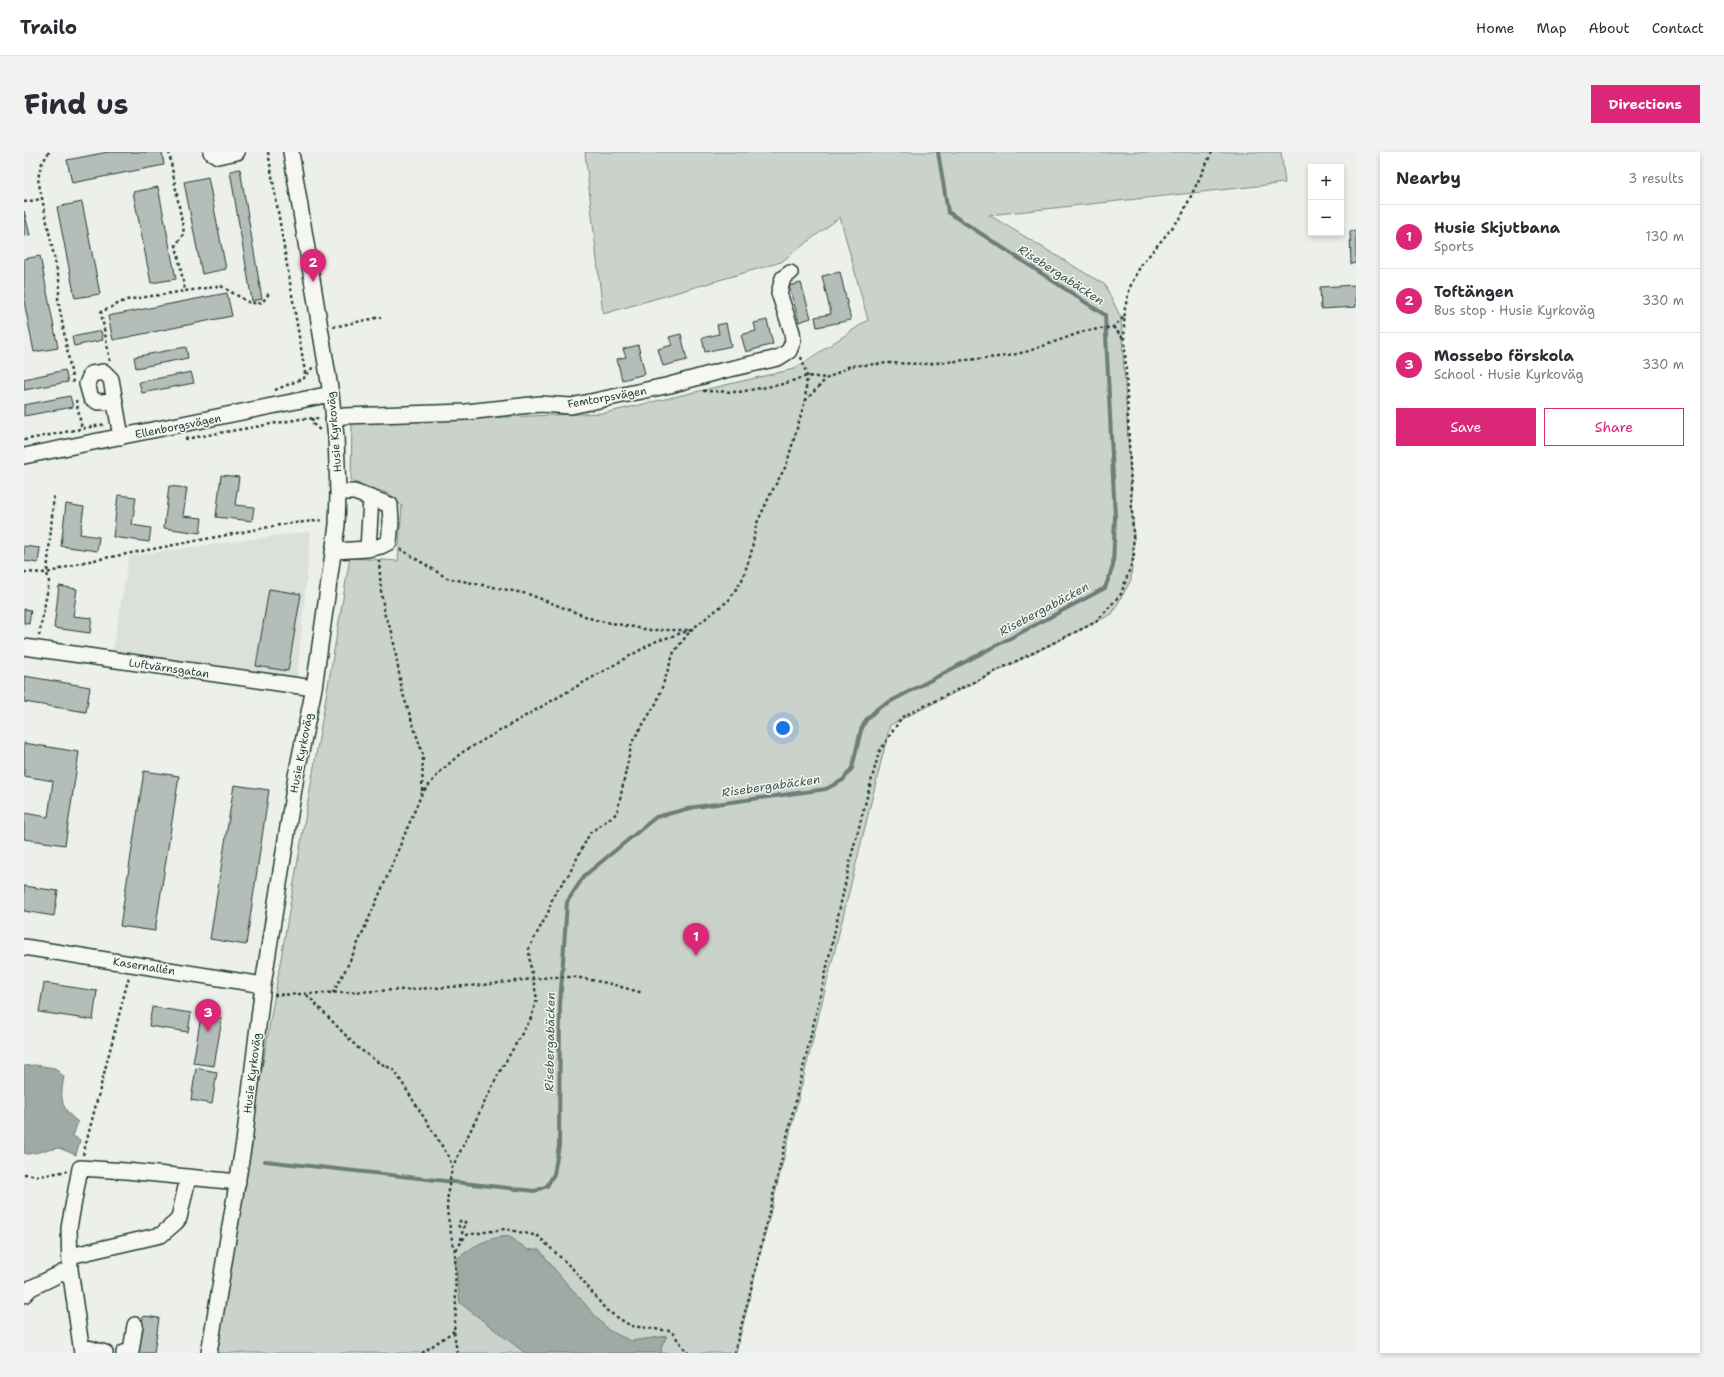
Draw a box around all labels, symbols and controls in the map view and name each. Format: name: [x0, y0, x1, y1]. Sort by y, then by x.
text: Trailo: [20, 15, 77, 40]
text: Home: [1476, 19, 1515, 37]
text: Map: [1537, 19, 1567, 37]
text: About: [1589, 19, 1630, 37]
text: Contact: [1652, 19, 1704, 37]
text: Find us: [24, 85, 129, 123]
button: Directions: [1591, 85, 1700, 123]
map controls: [1308, 164, 1344, 236]
button: +: [1308, 164, 1344, 200]
text: Nearby: [1396, 167, 1461, 189]
text: 3 results: [1628, 170, 1684, 187]
button: −: [1308, 200, 1344, 236]
text: Husie Skjutbana: [1434, 218, 1560, 238]
text: 1: [1406, 228, 1412, 245]
text: 130 m: [1646, 228, 1684, 245]
text: Sports: [1434, 238, 1474, 255]
water label: Risebergabäcken: [1015, 241, 1107, 309]
pin: 2: [300, 249, 326, 282]
text: Toftängen: [1434, 282, 1514, 302]
text: 2: [1404, 292, 1414, 309]
text: 330 m: [1642, 292, 1684, 309]
text: Bus stop · Husie Kyrkoväg: [1434, 302, 1595, 319]
text: Mossebo förskola: [1434, 346, 1574, 366]
text: 3: [1404, 356, 1414, 373]
text: 330 m: [1642, 356, 1684, 373]
text: School · Husie Kyrkoväg: [1434, 366, 1583, 383]
street label: Femtorpsvägen: [566, 383, 648, 412]
street label: Husie Kyrkoväg: [323, 391, 346, 473]
button: Save: [1396, 408, 1536, 446]
button: Share: [1544, 408, 1684, 446]
street label: Ellenborgsvägen: [134, 411, 223, 442]
water label: Risebergabäcken: [996, 579, 1092, 639]
street label: Luftvärnsgatan: [128, 655, 210, 682]
street label: Husie Kyrkoväg: [286, 712, 317, 794]
your location: [773, 718, 793, 738]
water label: Risebergabäcken: [721, 771, 821, 801]
pin: 1: [683, 923, 709, 956]
street label: Kasernallén: [112, 954, 176, 979]
water label: Risebergabäcken: [541, 992, 559, 1092]
pin: 3: [195, 999, 221, 1032]
street label: Husie Kyrkoväg: [240, 1032, 265, 1114]

